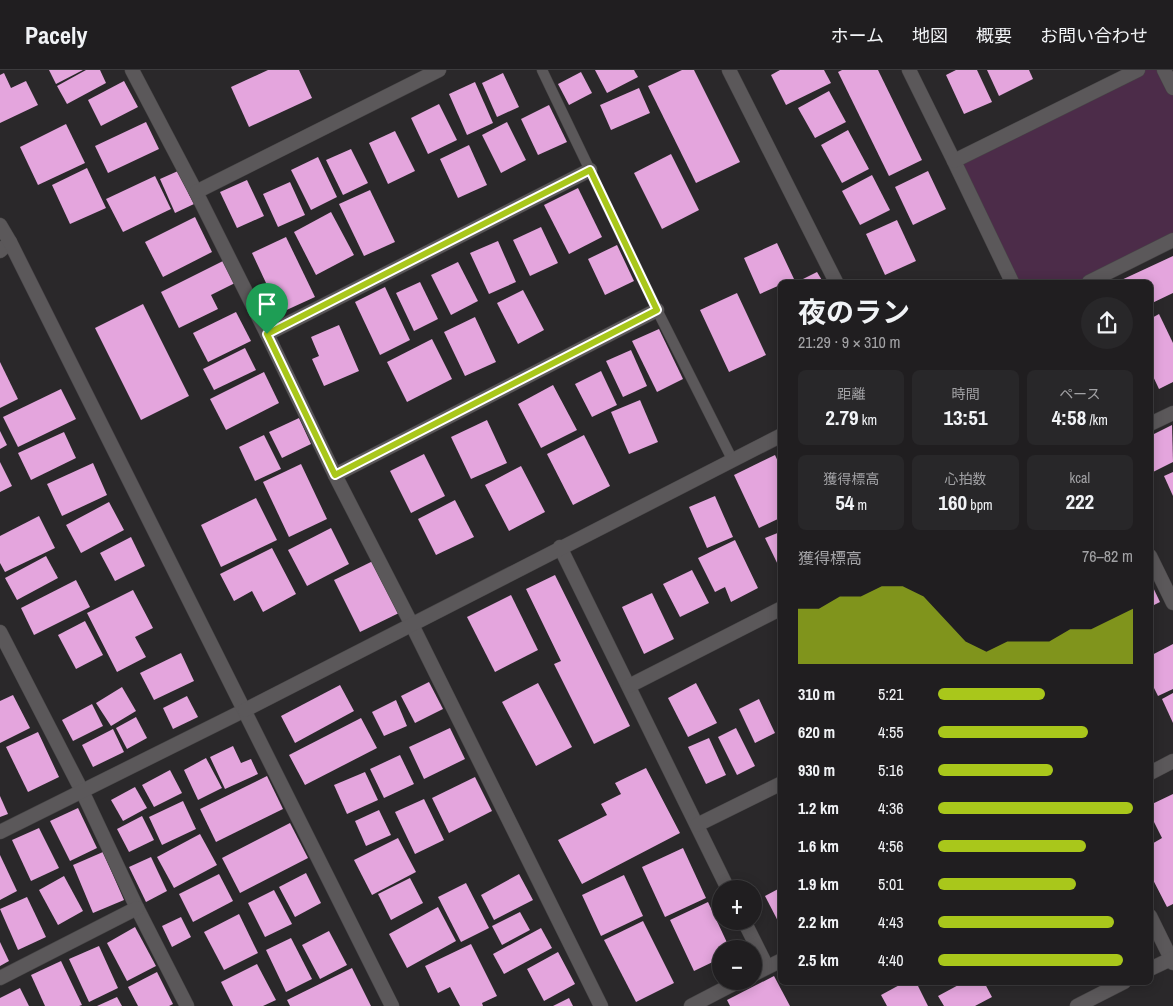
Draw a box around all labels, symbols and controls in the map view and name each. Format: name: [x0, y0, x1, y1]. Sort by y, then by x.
text: Pacely: [25, 19, 87, 51]
text: ホーム: [831, 23, 884, 48]
text: 地図: [912, 23, 948, 48]
text: 概要: [976, 23, 1012, 48]
text: お問い合わせ: [1040, 23, 1148, 48]
pin: [246, 283, 288, 334]
icon: arrive: [253, 290, 281, 318]
text: 夜のラン: [798, 293, 910, 331]
button: share: [1081, 297, 1133, 349]
text: 21:29 · 9 × 310 m: [798, 331, 901, 353]
text: 距離: [837, 385, 865, 403]
text: 時間: [951, 385, 979, 403]
text: ペース: [1059, 385, 1100, 403]
text: 2.79: [825, 403, 859, 432]
text: 13:51: [943, 403, 988, 432]
text: 4:58: [1052, 403, 1086, 432]
text: km: [859, 411, 877, 429]
text: /km: [1086, 411, 1108, 429]
text: kcal: [1070, 469, 1090, 487]
text: 獲得標高: [823, 470, 879, 488]
text: 心拍数: [944, 470, 986, 488]
text: 222: [1065, 487, 1094, 516]
text: 54: [835, 488, 854, 517]
text: 160: [938, 488, 967, 517]
text: m: [854, 496, 867, 514]
text: bpm: [967, 496, 993, 514]
text: 76–82 m: [1082, 545, 1133, 567]
text: 獲得標高: [798, 547, 862, 569]
text: 310 m: [798, 683, 835, 705]
text: 5:21: [878, 683, 904, 705]
text: 620 m: [798, 721, 835, 743]
text: 4:55: [878, 721, 904, 743]
text: 930 m: [798, 759, 835, 781]
text: 5:16: [878, 759, 904, 781]
text: 1.2 km: [798, 797, 839, 819]
text: 4:36: [878, 797, 904, 819]
text: 1.6 km: [798, 835, 839, 857]
text: 4:56: [878, 835, 904, 857]
text: 1.9 km: [798, 873, 839, 895]
text: 5:01: [878, 873, 904, 895]
map controls: [712, 880, 762, 990]
button: +: [712, 880, 762, 930]
text: 2.2 km: [798, 911, 839, 933]
text: 4:43: [878, 911, 904, 933]
button: −: [712, 940, 762, 990]
text: 2.5 km: [798, 949, 839, 971]
text: 4:40: [878, 949, 904, 971]

